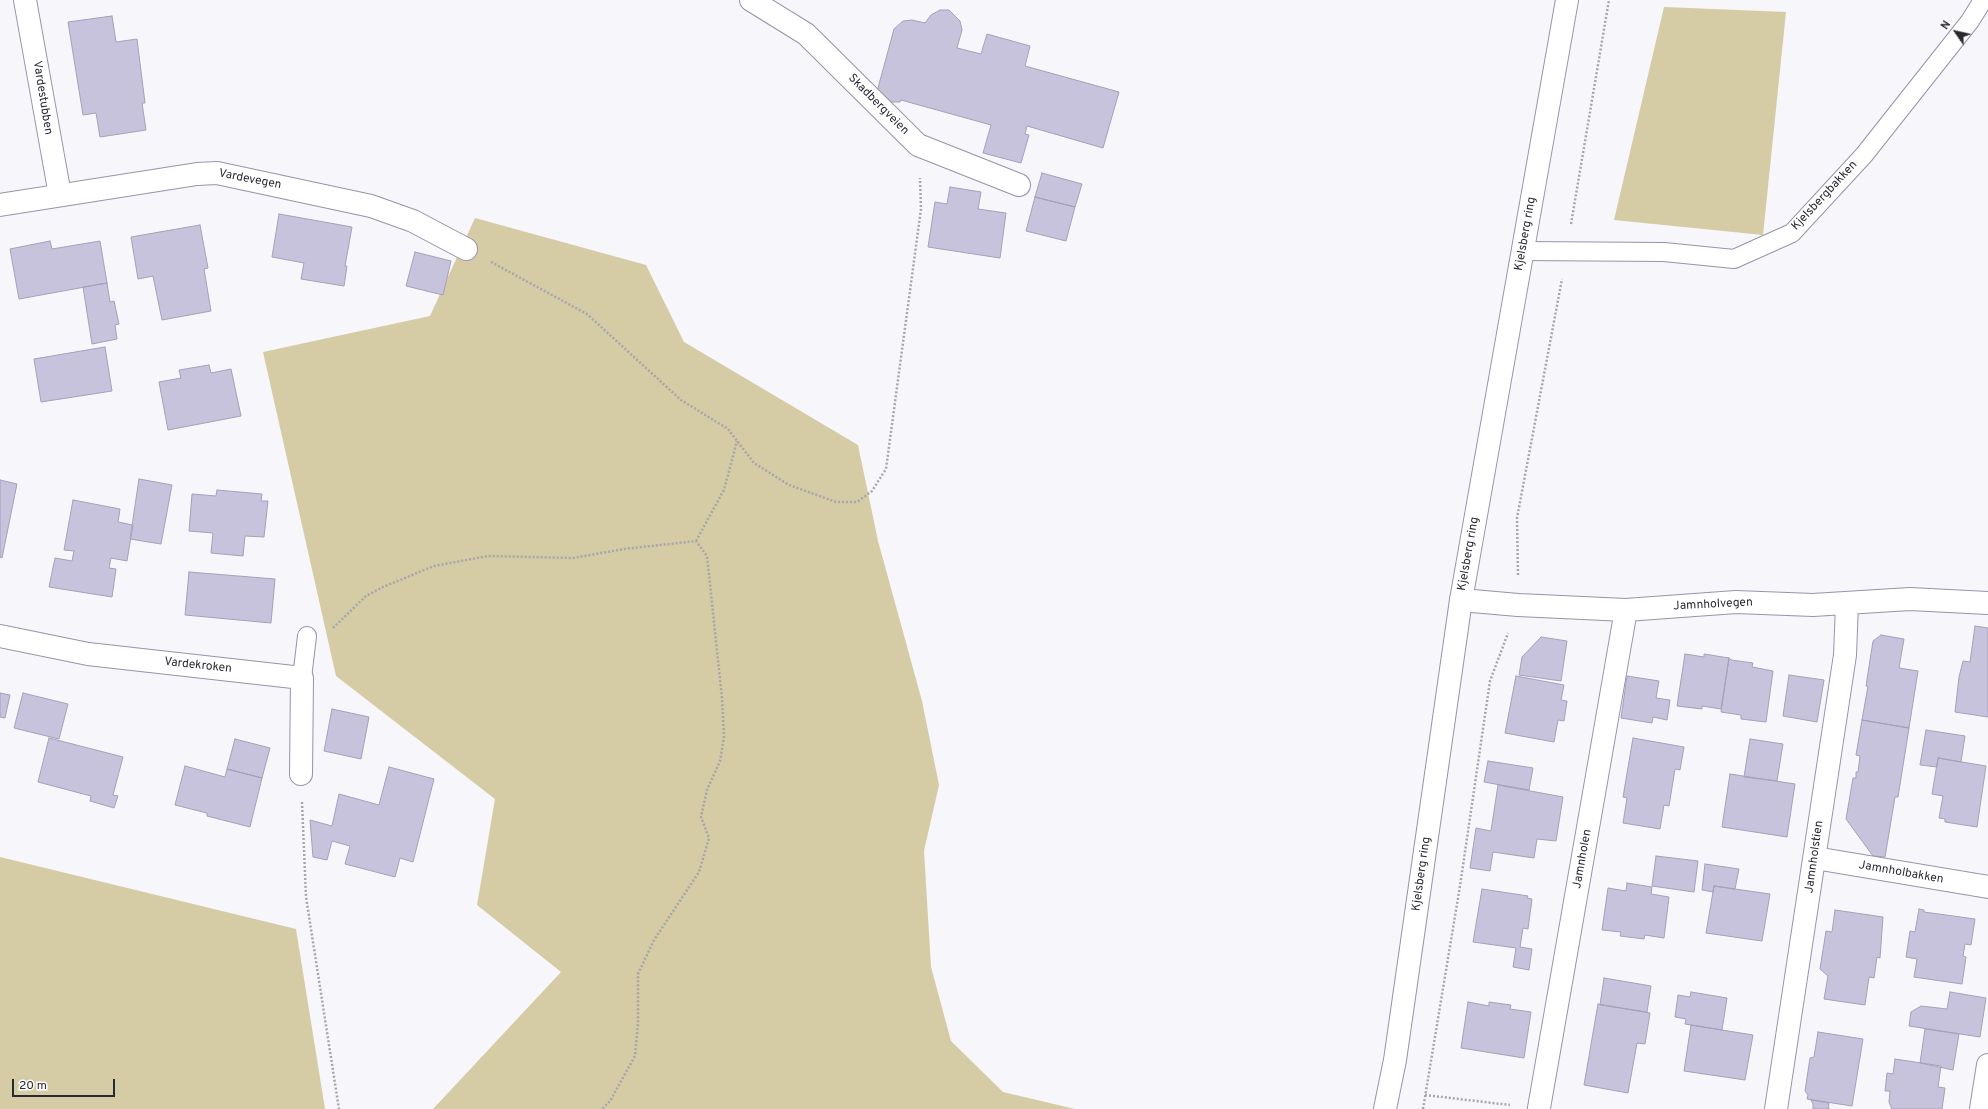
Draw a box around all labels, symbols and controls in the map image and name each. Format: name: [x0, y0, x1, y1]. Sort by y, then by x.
north arrow: [1936, 12, 1976, 52]
text: N: [1938, 18, 1954, 32]
street label: Vardestubben: [29, 60, 55, 136]
street label: Skadbergveien: [845, 72, 911, 138]
street label: Kjelsbergbakken: [1789, 158, 1861, 234]
street label: Vardevegen: [217, 167, 283, 193]
street label: Kjelsberg ring: [1512, 196, 1540, 272]
street label: Kjelsberg ring: [1455, 516, 1483, 592]
street label: Jamnholvegen: [1673, 596, 1753, 614]
street label: Vardekroken: [163, 655, 233, 677]
street label: Jamnholstien: [1803, 820, 1827, 894]
street label: Jamnholen: [1571, 828, 1595, 890]
street label: Kjelsberg ring: [1410, 836, 1434, 912]
street label: Jamnholbakken: [1857, 858, 1945, 888]
scale bar: [14, 1071, 117, 1097]
text: 20 m: [19, 1078, 47, 1094]

